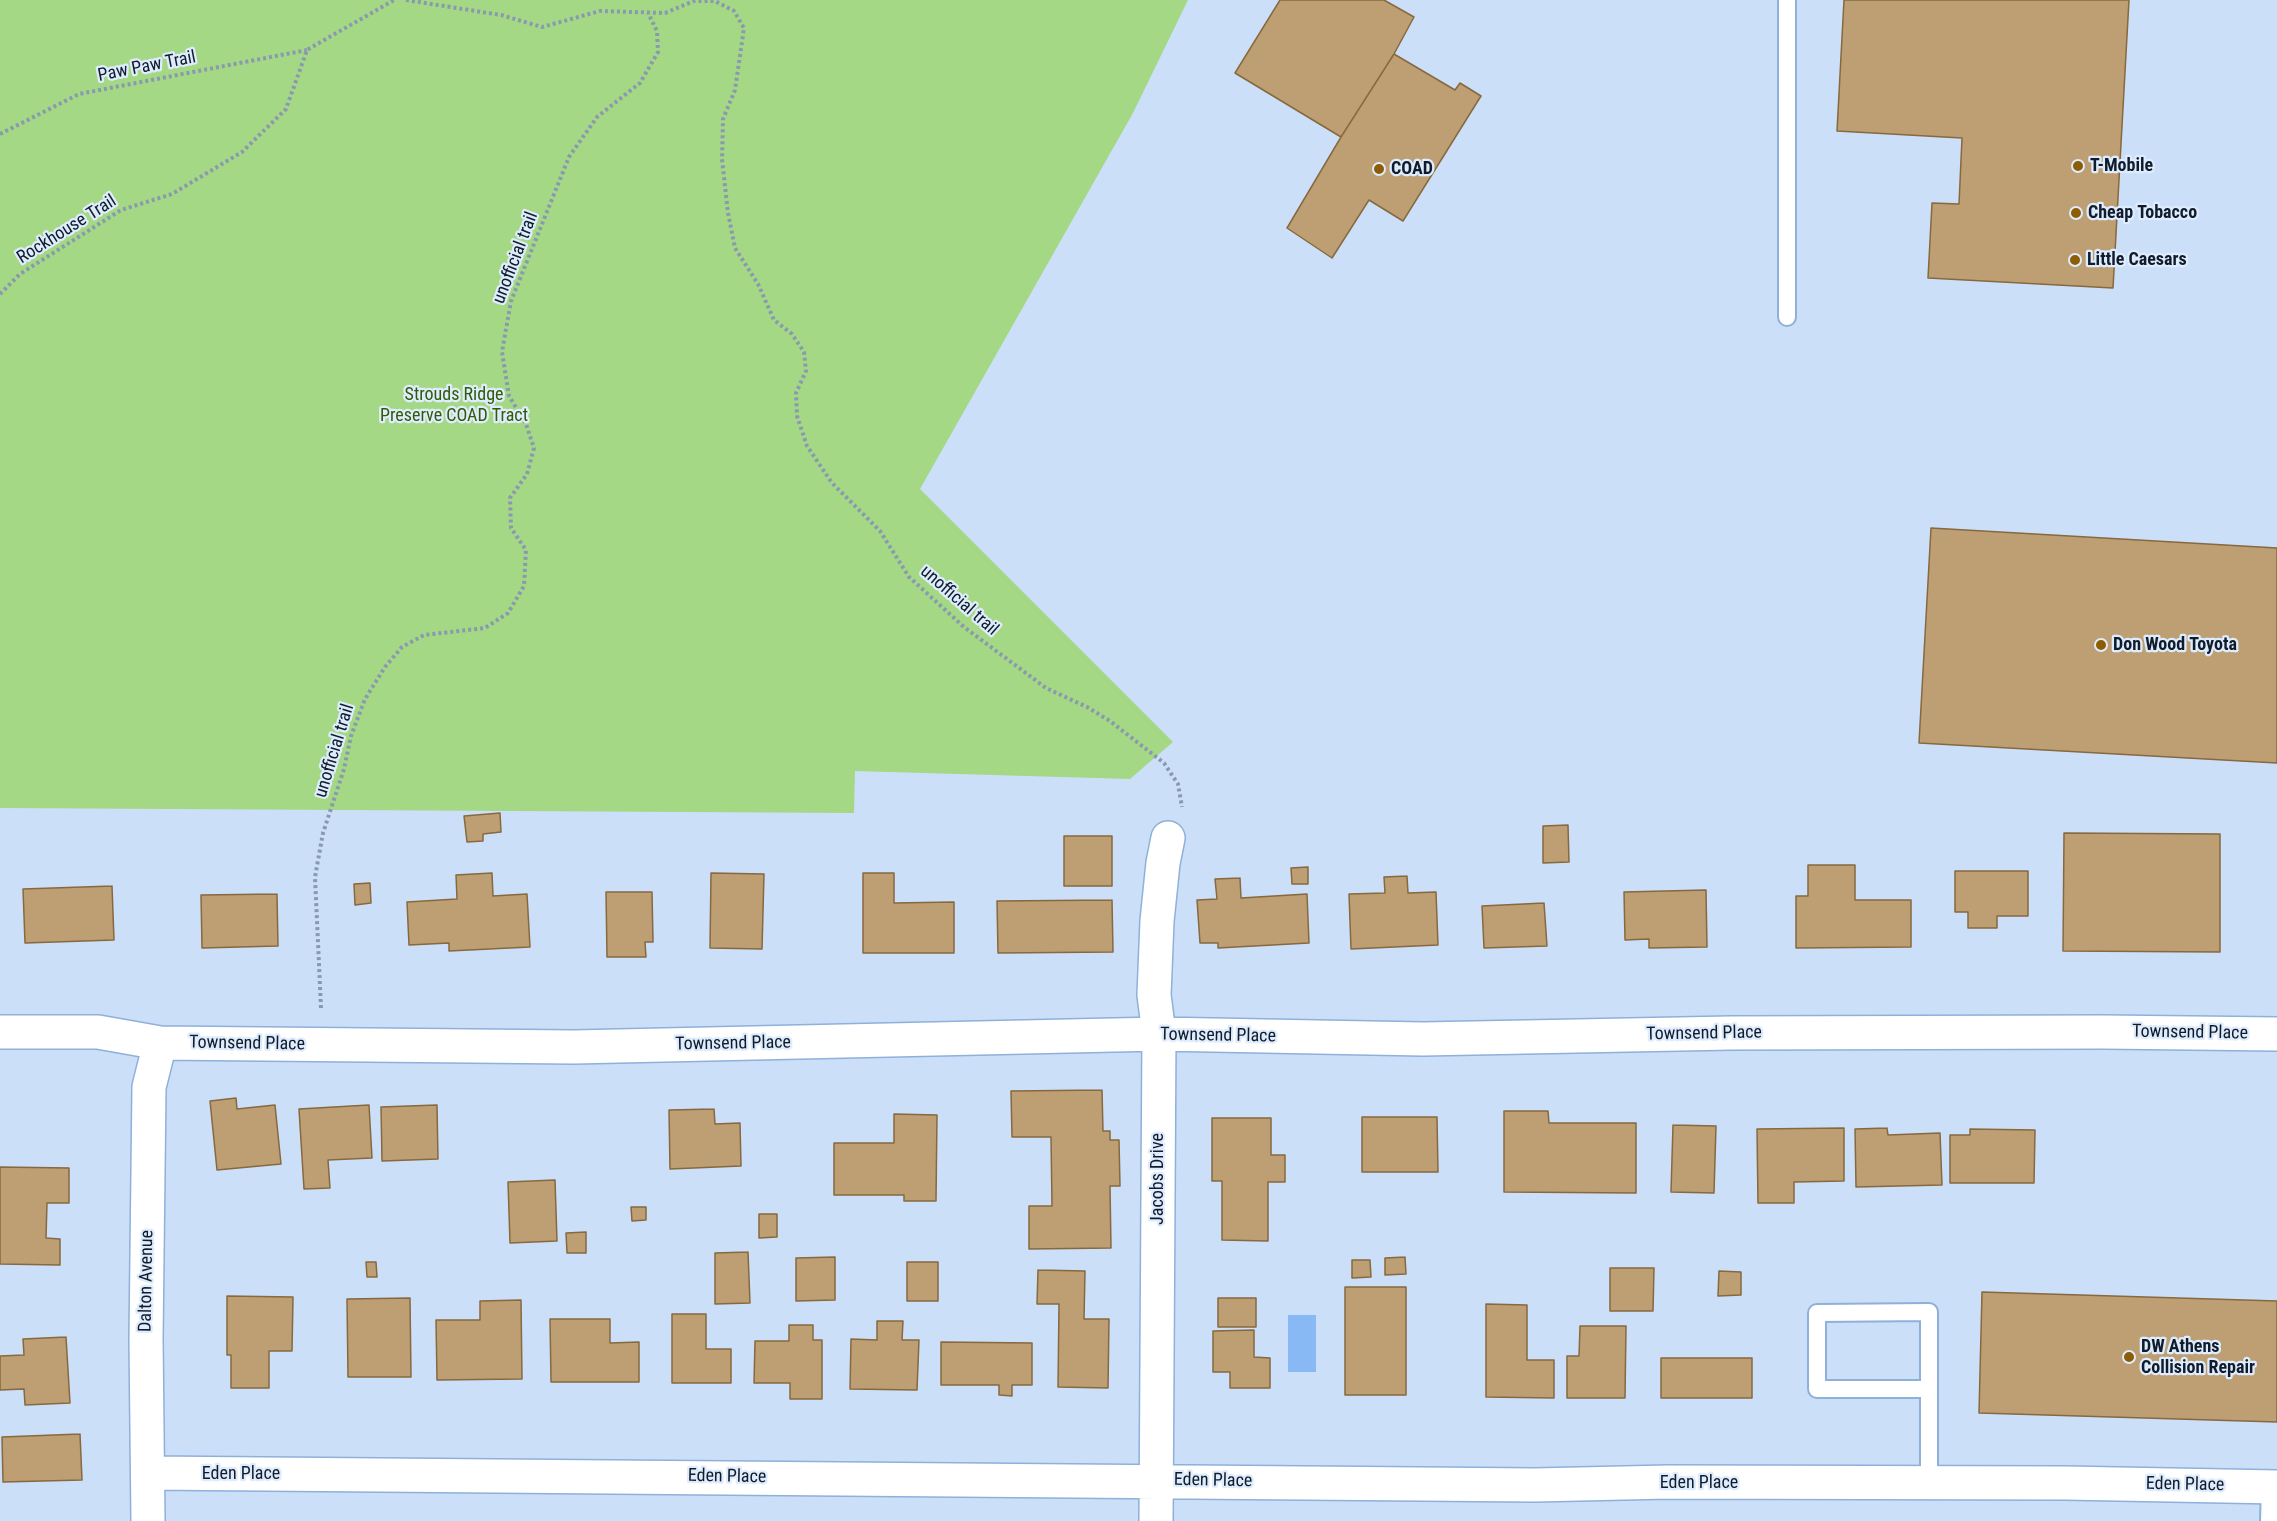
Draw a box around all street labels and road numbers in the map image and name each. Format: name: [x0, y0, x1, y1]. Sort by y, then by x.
street label: Paw Paw Trail: [96, 47, 198, 87]
street label: Rockhouse Trail: [13, 191, 121, 269]
street label: unofficial trail: [489, 209, 543, 307]
street label: unofficial trail: [915, 561, 1003, 641]
street label: unofficial trail: [311, 702, 359, 800]
street label: Townsend Place: [2132, 1021, 2248, 1045]
street label: Townsend Place: [1646, 1022, 1762, 1046]
street label: Townsend Place: [1160, 1024, 1276, 1048]
street label: Townsend Place: [189, 1032, 305, 1056]
street label: Townsend Place: [675, 1032, 791, 1056]
street label: Jacobs Drive: [1147, 1133, 1169, 1225]
street label: Dalton Avenue: [135, 1230, 159, 1332]
street label: Eden Place: [202, 1463, 280, 1485]
street label: Eden Place: [688, 1466, 766, 1488]
street label: Eden Place: [1174, 1470, 1252, 1492]
street label: Eden Place: [1660, 1472, 1738, 1494]
street label: Eden Place: [2146, 1474, 2224, 1496]

